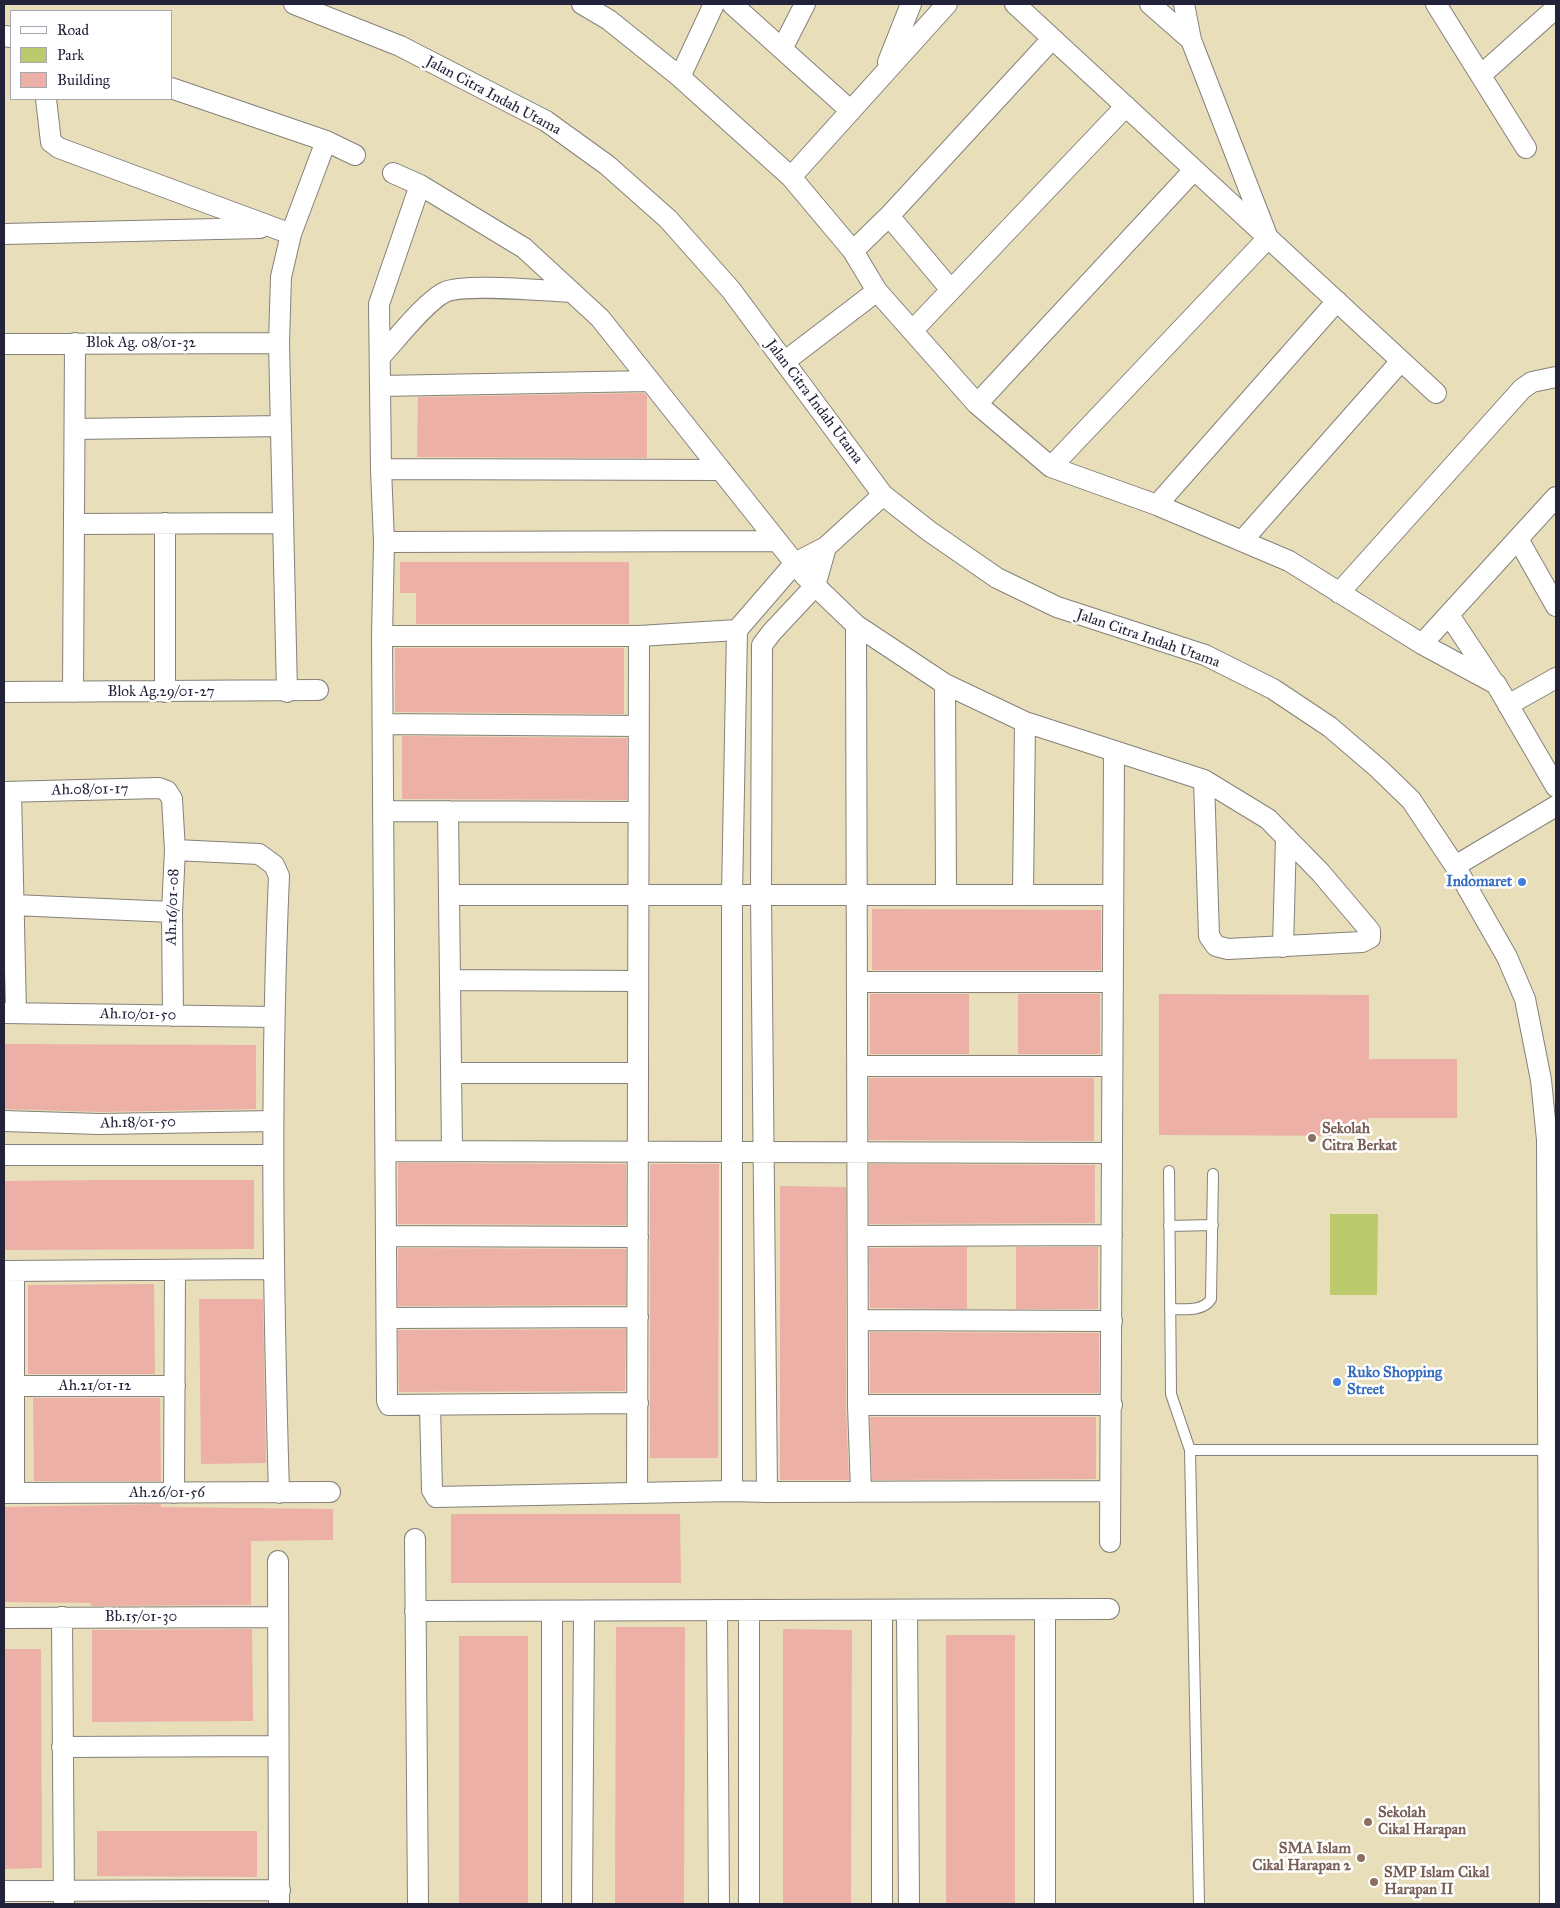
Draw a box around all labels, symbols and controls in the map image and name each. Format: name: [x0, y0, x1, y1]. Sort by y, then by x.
legend: [10, 10, 172, 100]
text: Road: [57, 21, 89, 39]
text: Park: [57, 46, 84, 64]
street label: Jalan Citra Indah Utama: [422, 53, 564, 139]
text: Building: [57, 71, 110, 89]
street label: Blok Ag. 08/01-32: [86, 334, 196, 352]
street label: Jalan Citra Indah Utama: [761, 336, 867, 468]
street label: Jalan Citra Indah Utama: [1074, 606, 1222, 672]
street label: Blok Ag.29/01-27: [107, 683, 215, 701]
street label: Ah.08/01-17: [51, 780, 129, 800]
street label: Ah.16/01-08: [163, 868, 183, 946]
place label: Indomaret: [1446, 873, 1512, 891]
marker: Indomaret: [1516, 876, 1528, 888]
street label: Ah.10/01-50: [100, 1005, 176, 1025]
street label: Ah.18/01-50: [100, 1113, 176, 1133]
place label: Sekolah Citra Berkat: [1322, 1120, 1397, 1155]
marker: Sekolah Citra Berkat: [1306, 1132, 1318, 1144]
place label: Ruko Shopping Street: [1347, 1364, 1442, 1399]
marker: Ruko Shopping Street: [1331, 1376, 1343, 1388]
street label: Ah.21/01-12: [59, 1377, 131, 1395]
street label: Ah.26/01-56: [129, 1484, 205, 1502]
street label: Bb.15/01-30: [105, 1608, 177, 1626]
place label: Sekolah Cikal Harapan: [1378, 1804, 1466, 1839]
marker: Sekolah Cikal Harapan: [1362, 1816, 1374, 1828]
place label: SMA Islam Cikal Harapan 2: [1252, 1840, 1351, 1875]
marker: SMA Islam Cikal Harapan 2: [1355, 1852, 1367, 1864]
place label: SMP Islam Cikal Harapan II: [1384, 1864, 1490, 1899]
marker: SMP Islam Cikal Harapan II: [1368, 1876, 1380, 1888]

